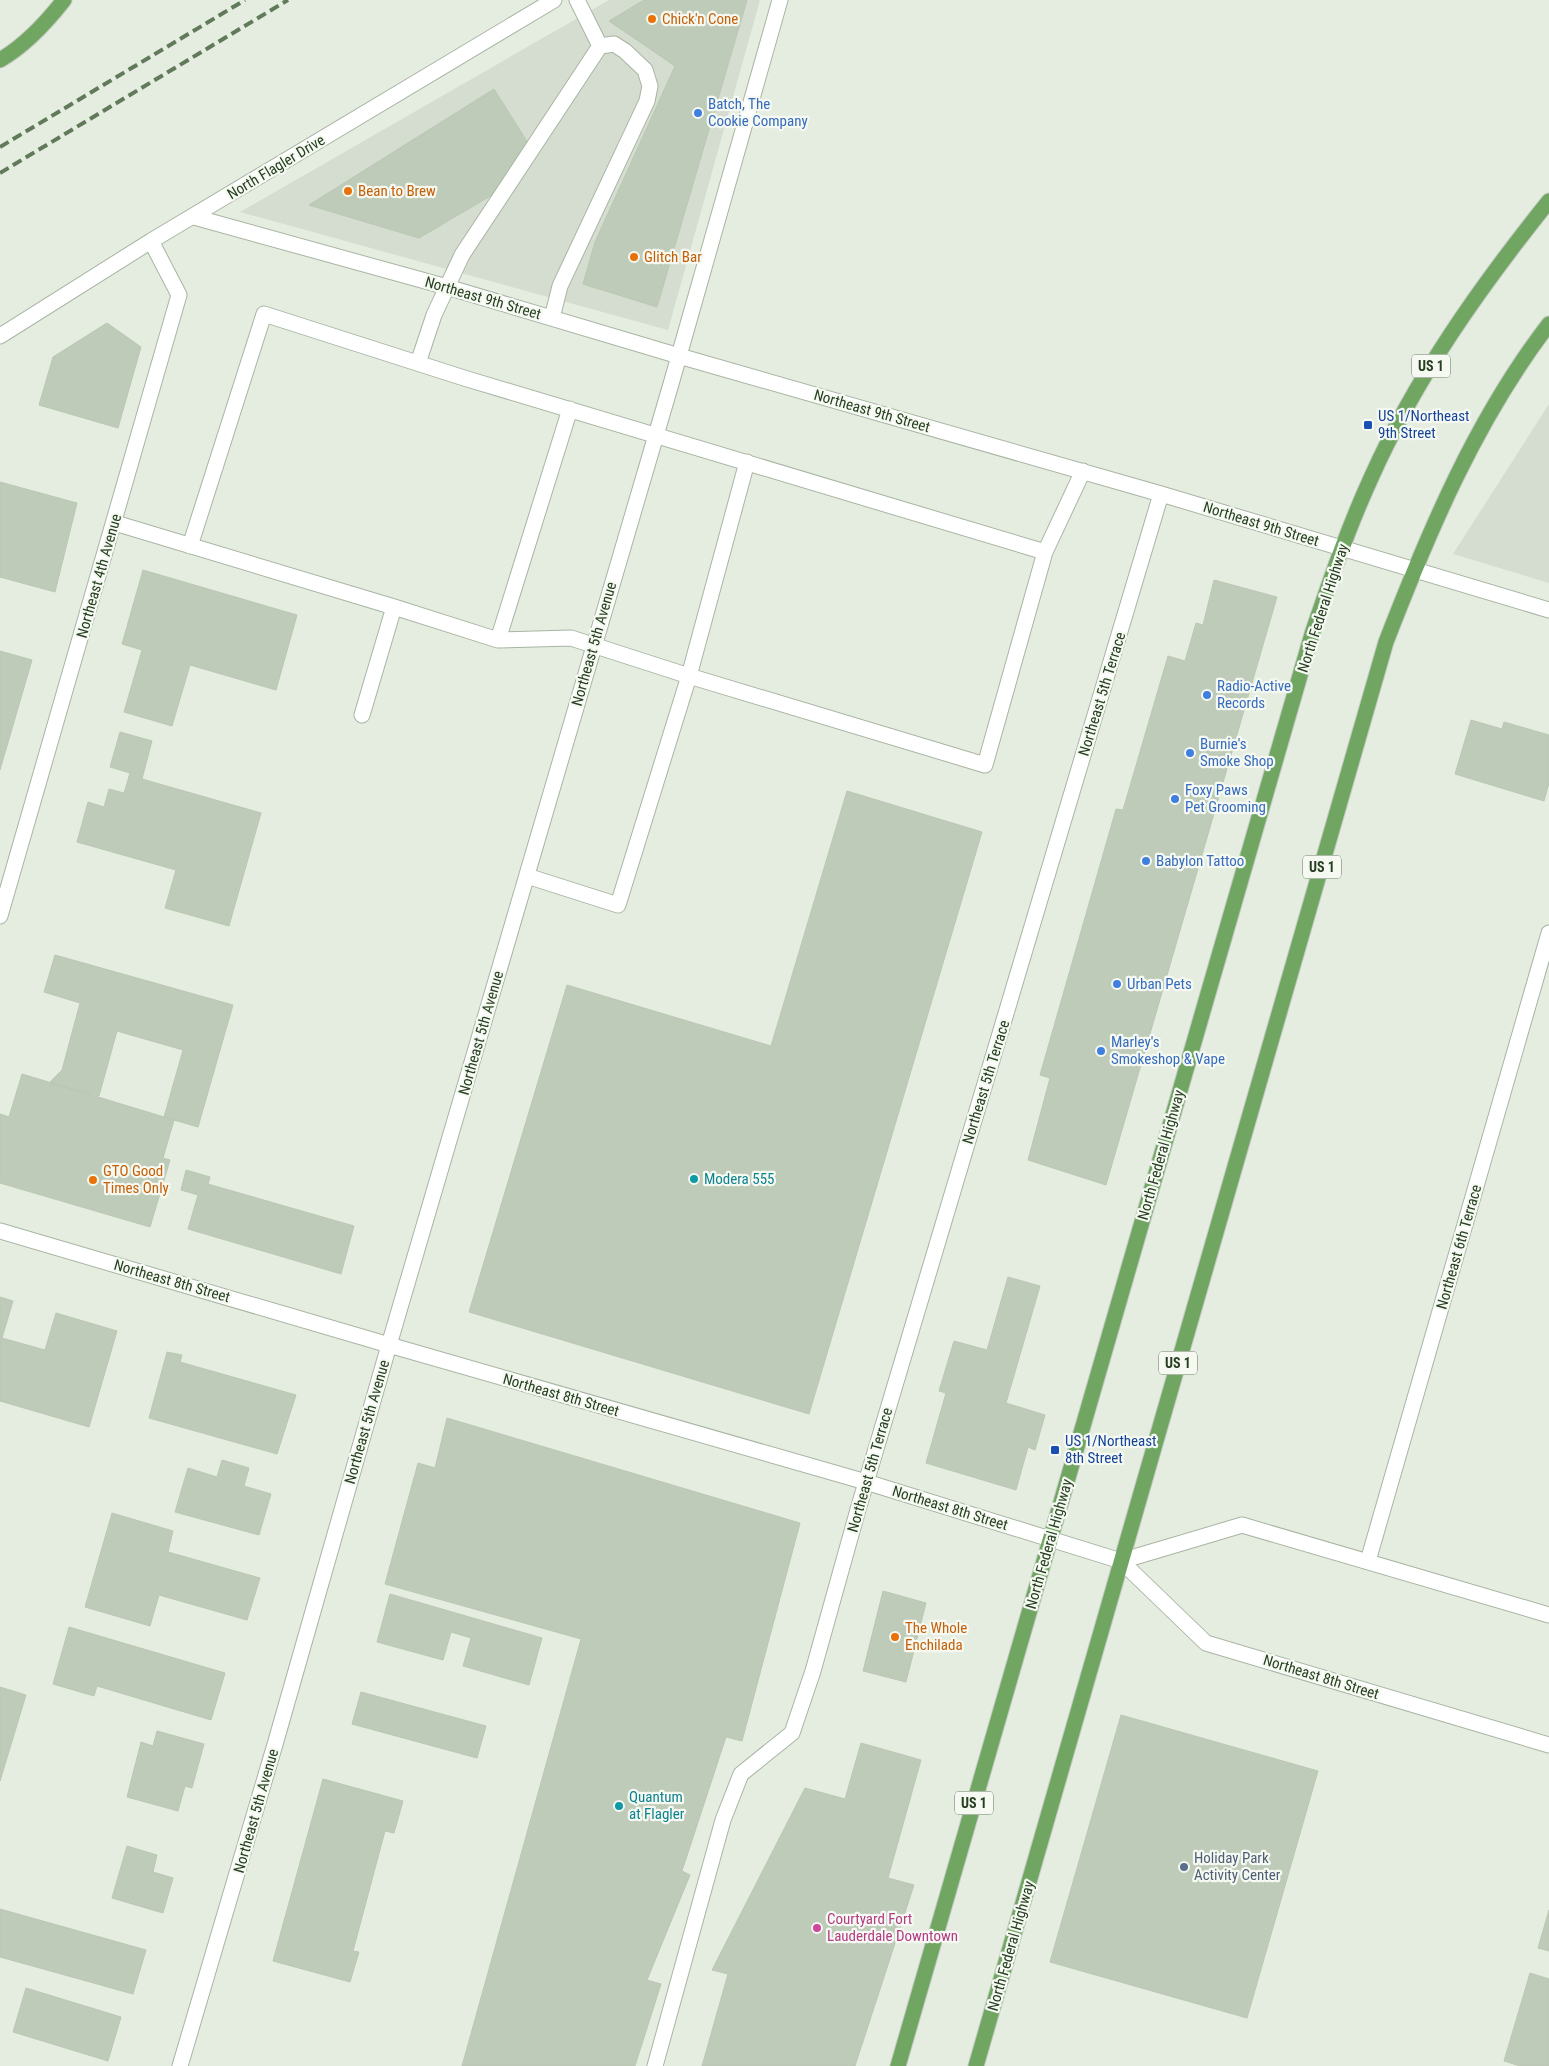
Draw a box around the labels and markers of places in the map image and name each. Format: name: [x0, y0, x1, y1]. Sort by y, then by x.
place label: Chick'n Cone: [662, 10, 738, 28]
marker: Chick'n Cone: [646, 13, 658, 25]
place label: Batch, The Cookie Company: [708, 95, 808, 130]
marker: Batch, The Cookie Company: [692, 107, 704, 119]
place label: Bean to Brew: [358, 182, 436, 200]
marker: Bean to Brew: [342, 185, 354, 197]
place label: Glitch Bar: [644, 248, 702, 266]
marker: Glitch Bar: [628, 251, 640, 263]
place label: US 1/Northeast 9th Street: [1378, 407, 1470, 442]
marker: US 1/Northeast 9th Street: [1362, 419, 1374, 431]
place label: Radio-Active Records: [1217, 677, 1291, 712]
marker: Radio-Active Records: [1201, 689, 1213, 701]
place label: Burnie's Smoke Shop: [1200, 735, 1274, 770]
marker: Burnie's Smoke Shop: [1184, 747, 1196, 759]
place label: Foxy Paws Pet Grooming: [1185, 781, 1266, 816]
marker: Foxy Paws Pet Grooming: [1169, 793, 1181, 805]
place label: Babylon Tattoo: [1156, 852, 1244, 870]
marker: Babylon Tattoo: [1140, 855, 1152, 867]
place label: Urban Pets: [1127, 975, 1192, 993]
marker: Urban Pets: [1111, 978, 1123, 990]
place label: Marley's Smokeshop & Vape: [1111, 1033, 1225, 1068]
marker: Marley's Smokeshop & Vape: [1095, 1045, 1107, 1057]
place label: GTO Good Times Only: [103, 1162, 169, 1197]
place label: Modera 555: [704, 1170, 774, 1188]
marker: Modera 555: [688, 1173, 700, 1185]
marker: GTO Good Times Only: [87, 1174, 99, 1186]
place label: US 1/Northeast 8th Street: [1065, 1432, 1157, 1467]
marker: US 1/Northeast 8th Street: [1049, 1444, 1061, 1456]
place label: The Whole Enchilada: [905, 1619, 967, 1654]
marker: The Whole Enchilada: [889, 1631, 901, 1643]
place label: Quantum at Flagler: [629, 1788, 685, 1823]
marker: Quantum at Flagler: [613, 1800, 625, 1812]
place label: Holiday Park Activity Center: [1194, 1849, 1281, 1884]
marker: Holiday Park Activity Center: [1178, 1861, 1190, 1873]
place label: Courtyard Fort Lauderdale Downtown: [827, 1910, 958, 1945]
marker: Courtyard Fort Lauderdale Downtown: [811, 1922, 823, 1934]

